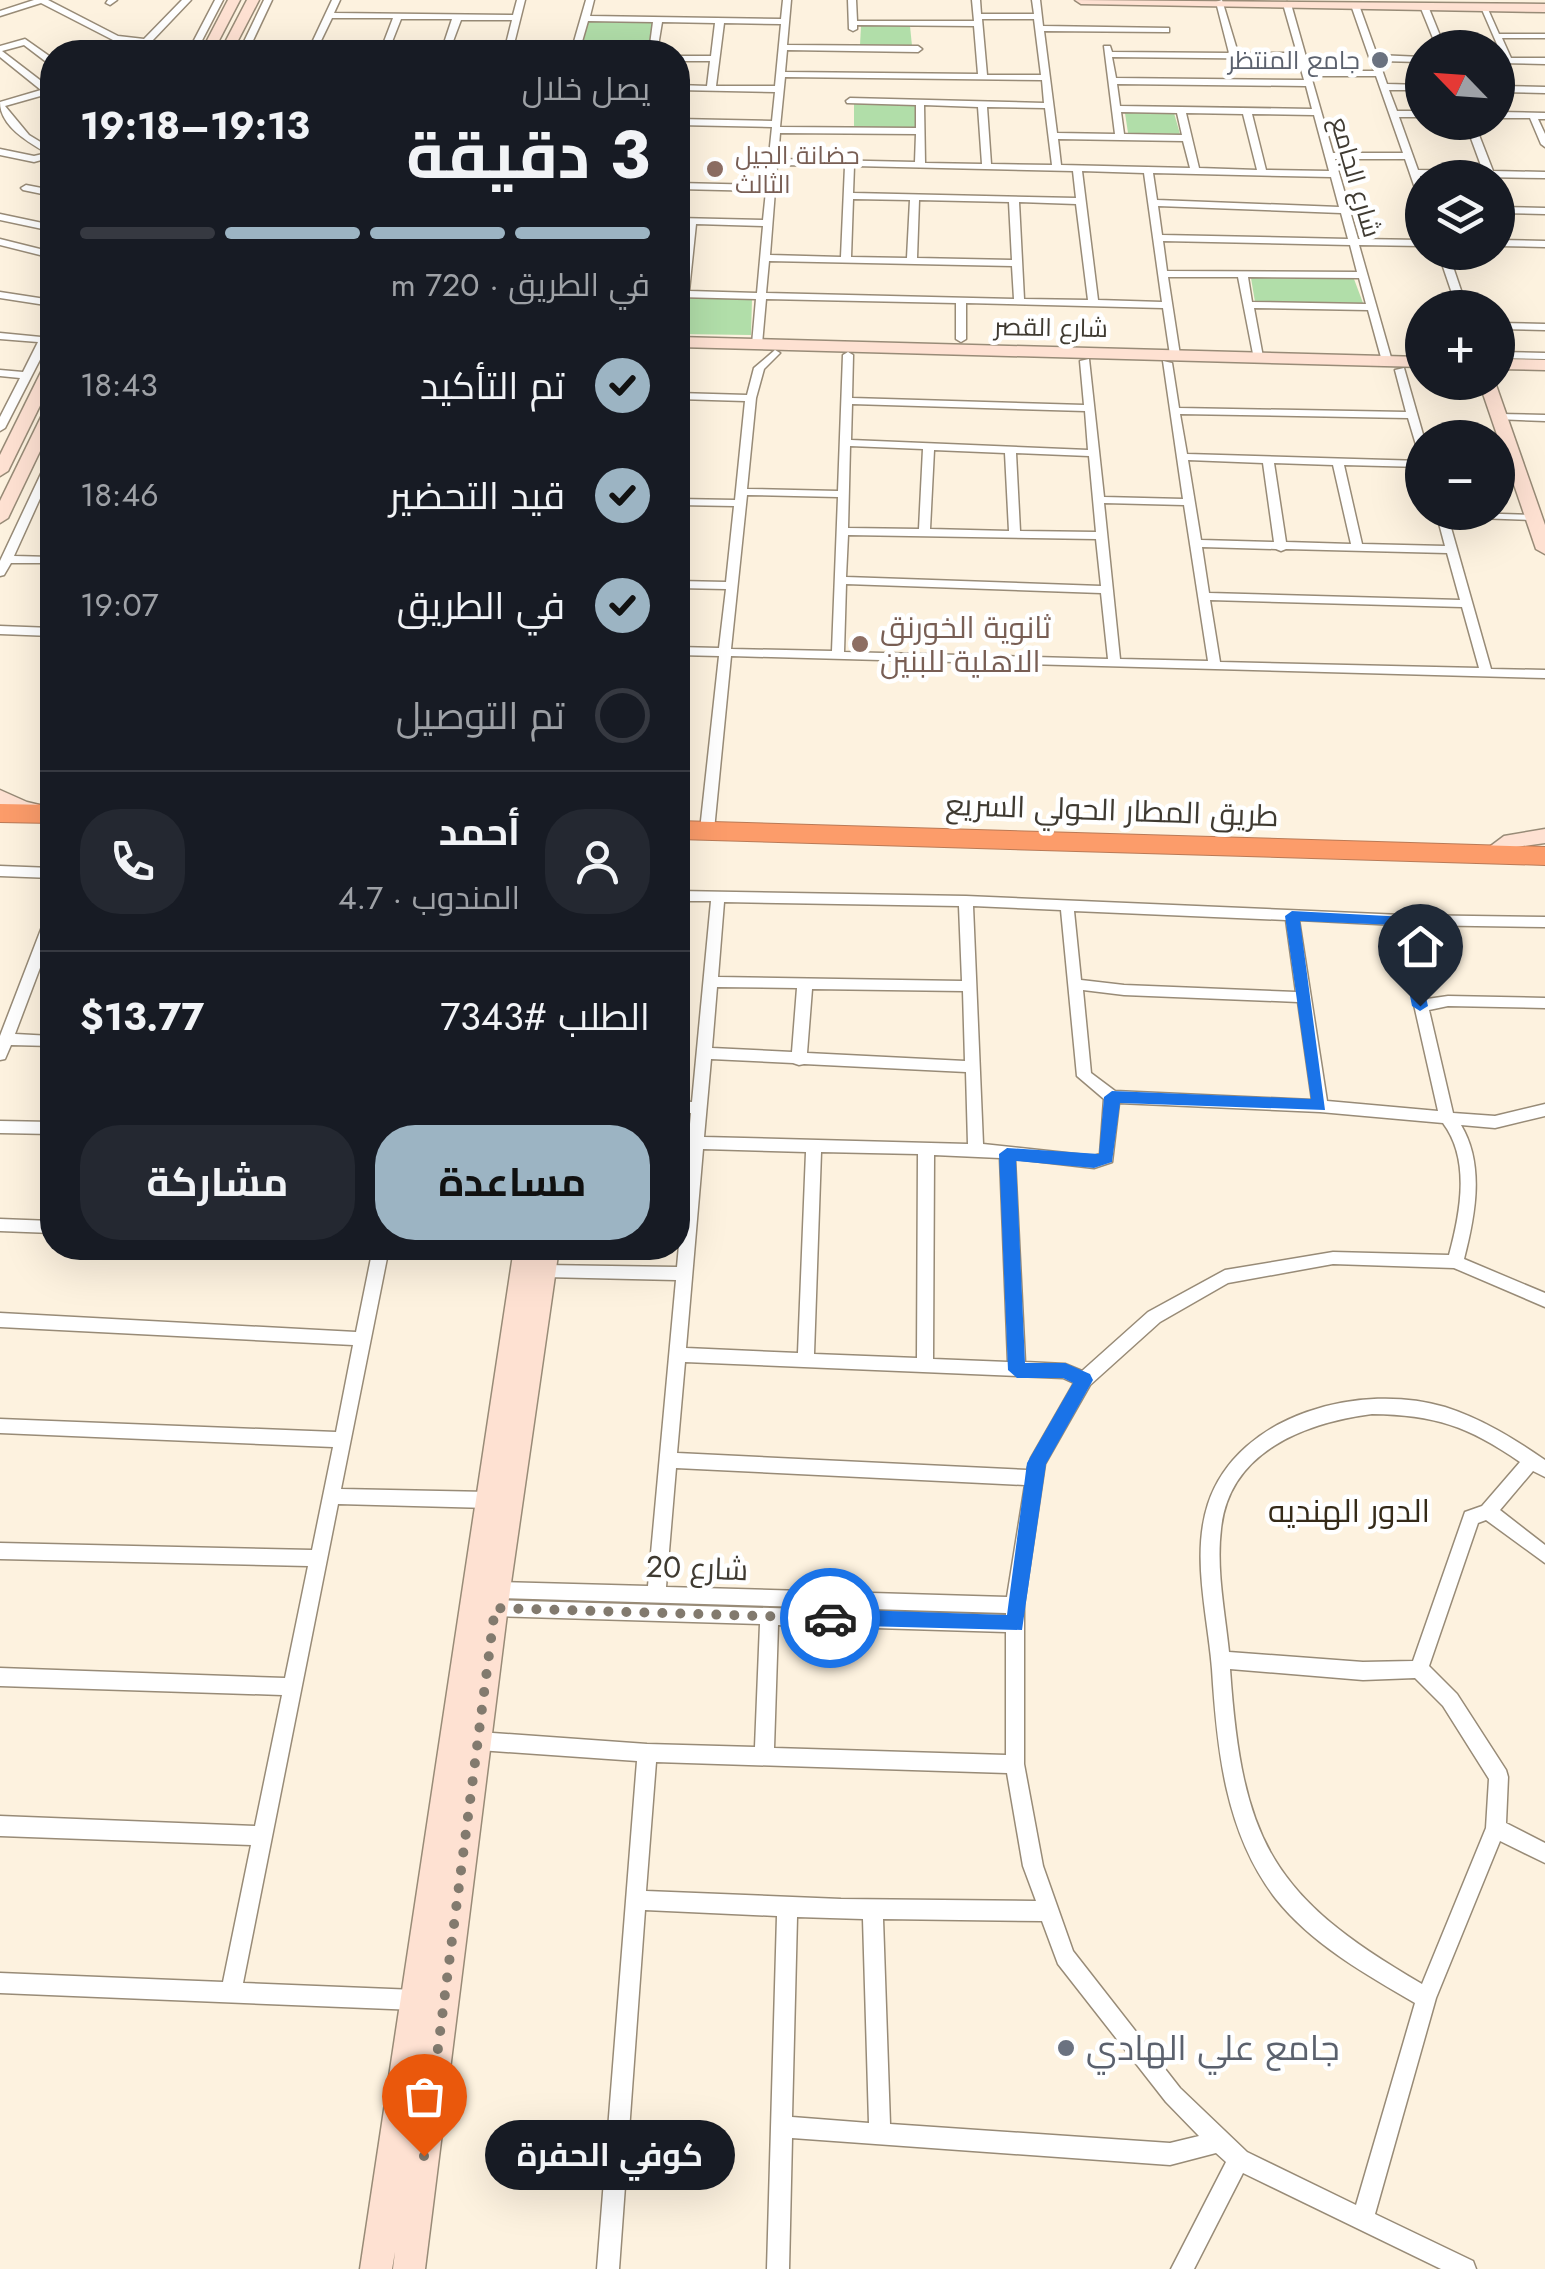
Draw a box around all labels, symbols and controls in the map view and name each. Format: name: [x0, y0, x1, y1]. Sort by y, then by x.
north arrow: [1405, 30, 1515, 140]
map controls: [1405, 30, 1515, 530]
place label: جامع المنتظر: [1226, 42, 1360, 78]
marker: جامع المنتظر: [1369, 49, 1391, 71]
text: يصل خلال: [522, 66, 650, 112]
text: 19:13–19:18: [80, 98, 310, 153]
text: 3 دقيقة: [406, 108, 650, 202]
street label: شارع الجامع: [1322, 113, 1390, 241]
place label: حضانة الجيل الثالث: [735, 137, 860, 202]
marker: حضانة الجيل الثالث: [704, 158, 726, 180]
button: layers: [1405, 160, 1515, 270]
text: في الطريق · 720 m: [391, 262, 650, 308]
button: +: [1405, 290, 1515, 400]
street label: شارع القصر: [992, 308, 1108, 346]
text: تم التأكيد: [420, 358, 565, 413]
icon: check: [595, 358, 650, 413]
text: 18:43: [80, 362, 158, 408]
button: −: [1405, 420, 1515, 530]
text: قيد التحضير: [389, 468, 565, 523]
icon: check: [595, 468, 650, 523]
text: 18:46: [80, 472, 159, 518]
text: في الطريق: [397, 578, 565, 633]
icon: check: [595, 578, 650, 633]
text: 19:07: [80, 582, 158, 628]
place label: ثانوية الخورنق الاهلية للبنين: [880, 606, 1051, 683]
marker: ثانوية الخورنق الاهلية للبنين: [849, 633, 871, 655]
text: تم التوصيل: [396, 688, 565, 743]
street label: طريق المطار الحولي السريع: [944, 783, 1279, 839]
text: أحمد: [439, 804, 520, 859]
button: phone: [80, 809, 185, 914]
button: person: [545, 809, 650, 914]
text: المندوب · 4.7: [338, 875, 520, 921]
pin: [1378, 904, 1463, 1007]
icon: home: [1393, 919, 1448, 974]
text: $13.77: [80, 989, 204, 1044]
text: الطلب #7343: [440, 989, 650, 1044]
button: مشاركة: [80, 1125, 355, 1240]
button: مساعدة: [375, 1125, 650, 1240]
district label: الدور الهنديه: [1268, 1488, 1430, 1534]
street label: شارع 20: [645, 1545, 749, 1591]
courier: [780, 1568, 880, 1668]
icon: car: [803, 1591, 858, 1646]
place label: جامع علي الهادي: [1086, 2023, 1340, 2075]
marker: جامع علي الهادي: [1055, 2037, 1077, 2059]
pin: [382, 2054, 467, 2157]
icon: bag: [397, 2069, 452, 2124]
callout: كوفي الحفرة: [484, 2121, 734, 2191]
text: كوفي الحفرة: [517, 2132, 703, 2178]

